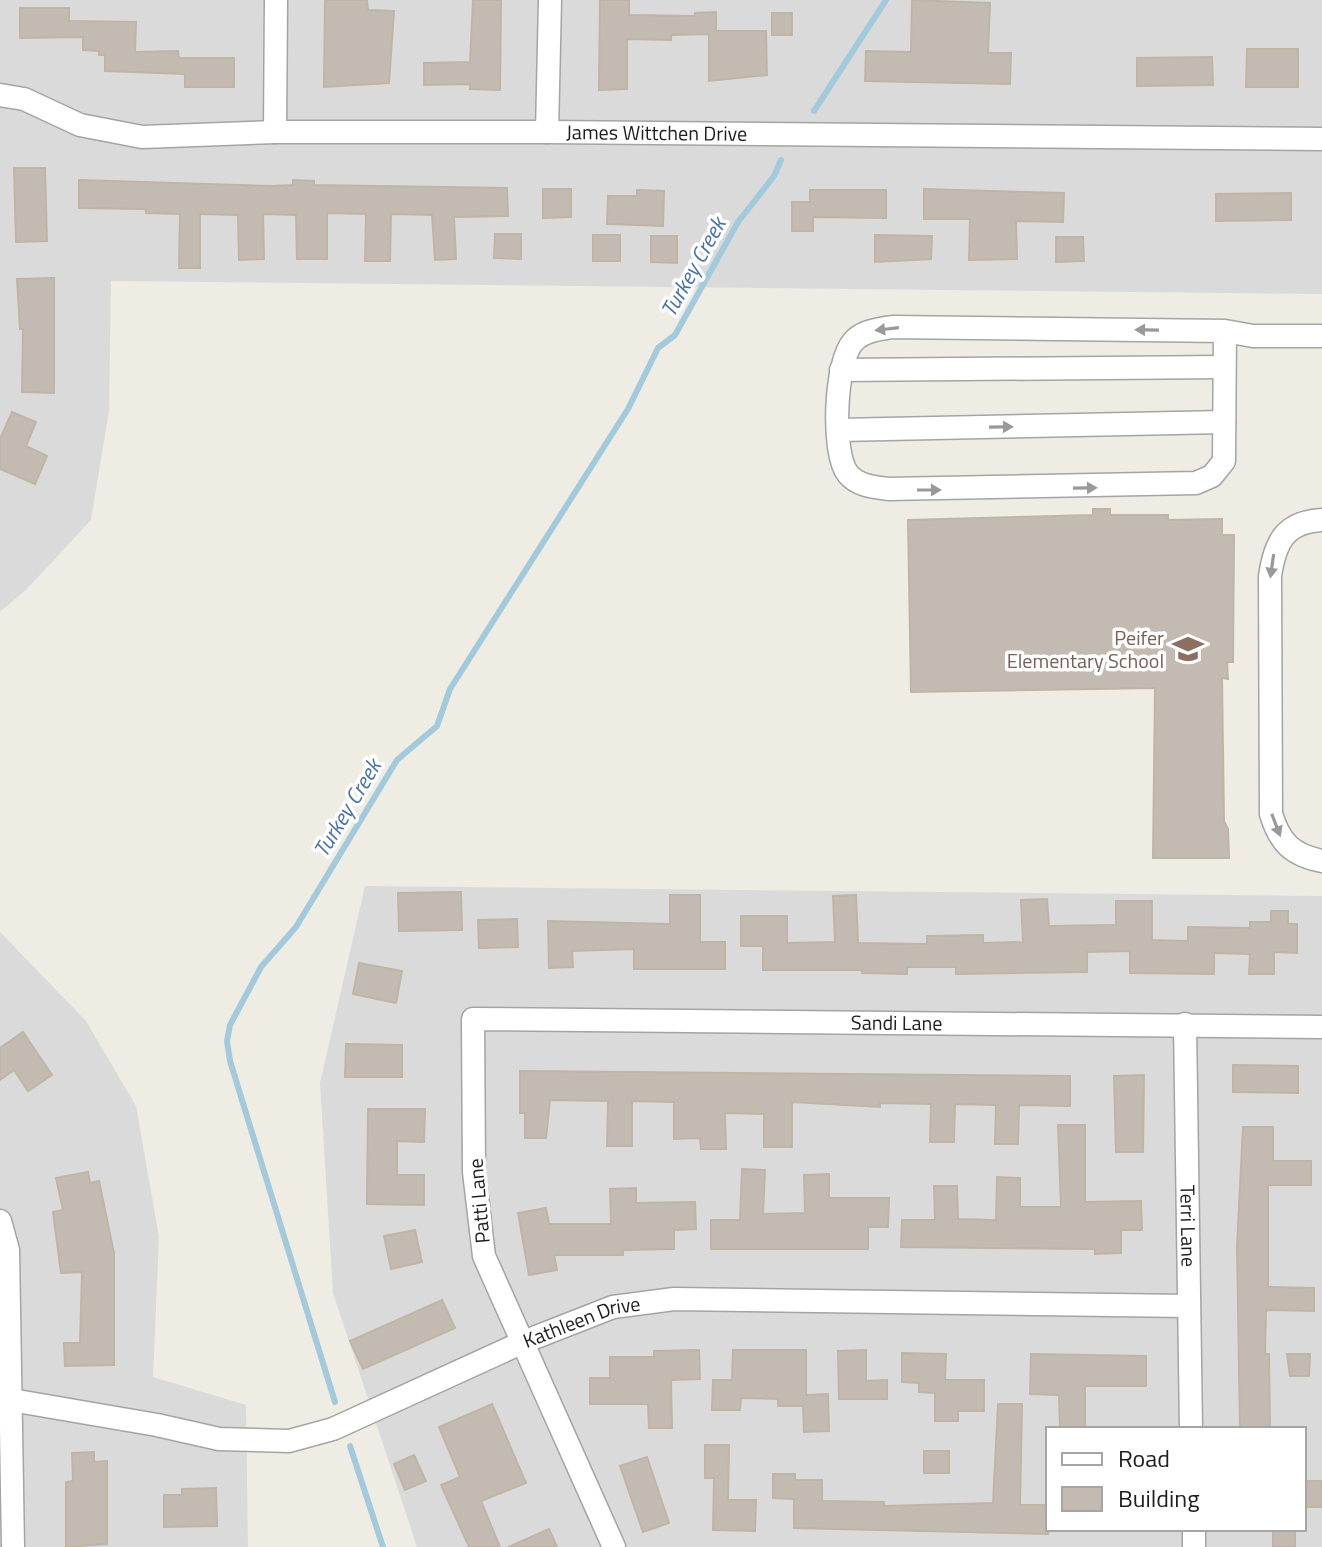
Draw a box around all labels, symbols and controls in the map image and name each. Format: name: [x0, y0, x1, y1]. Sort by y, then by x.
street label: James Wittchen Drive: [566, 116, 747, 149]
water label: Turkey Creek: [652, 209, 735, 323]
one-way arrow: [874, 322, 899, 335]
one-way arrow: [1134, 324, 1159, 336]
one-way arrow: [989, 421, 1014, 433]
one-way arrow: [1073, 481, 1098, 494]
one-way arrow: [917, 484, 942, 496]
one-way arrow: [1265, 554, 1278, 579]
place label: Peifer Elementary School: [1007, 622, 1164, 676]
school or university icon: Peifer Elementary School: [1171, 632, 1205, 666]
water label: Turkey Creek: [304, 751, 391, 863]
one-way arrow: [1270, 813, 1283, 837]
street label: Sandi Lane: [851, 1007, 943, 1038]
street label: Patti Lane: [459, 1157, 498, 1245]
street label: Terri Lane: [1172, 1185, 1205, 1267]
street label: Kathleen Drive: [518, 1288, 642, 1356]
legend: [1046, 1427, 1306, 1531]
text: Road: [1118, 1440, 1170, 1476]
text: Building: [1118, 1480, 1200, 1516]

